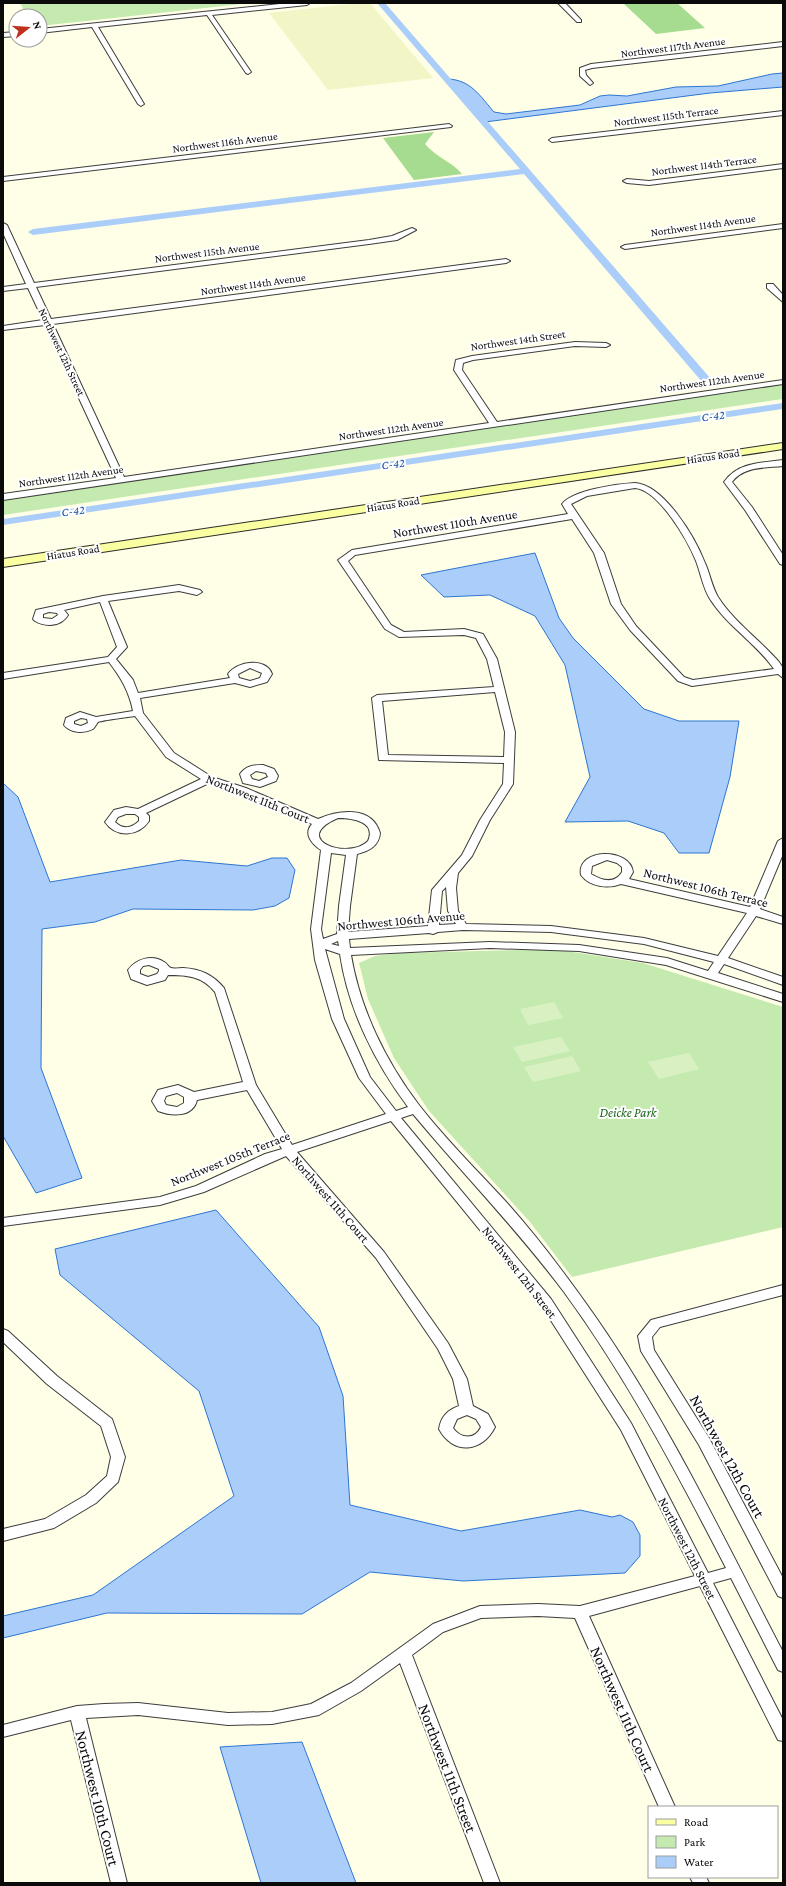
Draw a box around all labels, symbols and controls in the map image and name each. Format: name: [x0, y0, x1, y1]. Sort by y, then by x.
north arrow: [8, 8, 48, 48]
text: N: [31, 20, 45, 31]
street label: Northwest 117th Avenue: [620, 35, 726, 59]
street label: Northwest 115th Terrace: [613, 104, 719, 128]
street label: Northwest 116th Avenue: [172, 130, 278, 154]
street label: Northwest 114th Terrace: [651, 153, 757, 177]
street label: Northwest 114th Avenue: [650, 212, 756, 238]
street label: Northwest 115th Avenue: [154, 240, 260, 264]
street label: Northwest 114th Avenue: [200, 271, 306, 297]
street label: Northwest 12th Street: [36, 306, 88, 398]
street label: Northwest 14th Street: [470, 327, 567, 353]
street label: Northwest 112th Avenue: [659, 368, 765, 394]
water label: C-42: [700, 407, 726, 425]
street label: Northwest 112th Avenue: [338, 416, 444, 442]
street label: Hiatus Road: [686, 446, 740, 466]
water label: C-42: [380, 455, 406, 473]
street label: Northwest 112th Avenue: [18, 463, 124, 489]
street label: Hiatus Road: [366, 494, 420, 514]
water label: C-42: [60, 502, 86, 520]
street label: Northwest 110th Avenue: [392, 506, 519, 541]
street label: Hiatus Road: [46, 542, 100, 562]
street label: Northwest 11th Court: [204, 771, 312, 826]
street label: Northwest 106th Terrace: [642, 865, 770, 910]
street label: Northwest 106th Avenue: [337, 907, 466, 934]
park label: Deicke Park: [599, 1105, 658, 1120]
street label: Northwest 105th Terrace: [168, 1128, 292, 1189]
street label: Northwest 11th Court: [289, 1153, 373, 1246]
street label: Northwest 12th Street: [479, 1223, 561, 1322]
street label: Northwest 12th Court: [687, 1392, 769, 1521]
street label: Northwest 12th Street: [655, 1495, 720, 1602]
street label: Northwest 11th Court: [587, 1644, 658, 1775]
street label: Northwest 11th Street: [415, 1702, 480, 1835]
street label: Northwest 10th Court: [72, 1729, 123, 1868]
legend: [648, 1806, 778, 1878]
text: Road: [684, 1815, 709, 1829]
text: Park: [684, 1835, 706, 1849]
text: Water: [684, 1855, 714, 1869]

